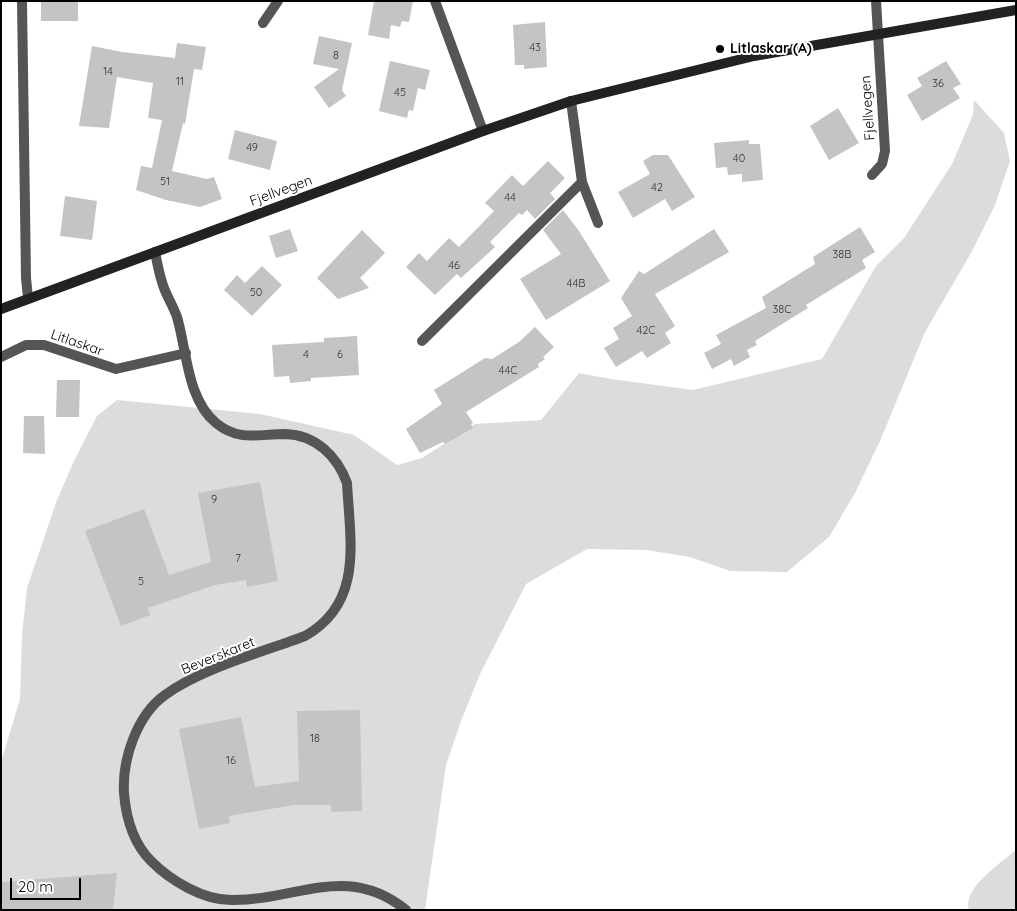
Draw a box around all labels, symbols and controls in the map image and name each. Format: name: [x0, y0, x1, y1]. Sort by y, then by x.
house number: 43: [529, 41, 541, 55]
place label: Litlaskar (A): [730, 41, 812, 57]
marker: Litlaskar (A): [714, 43, 726, 55]
house number: 8: [333, 49, 339, 63]
house number: 14: [103, 65, 113, 79]
house number: 11: [176, 75, 184, 89]
street label: Fjellvegen: [857, 75, 879, 141]
house number: 36: [932, 77, 944, 91]
house number: 45: [394, 86, 406, 100]
house number: 49: [246, 141, 258, 155]
house number: 40: [733, 152, 745, 166]
street label: Fjellvegen: [247, 172, 315, 210]
house number: 51: [160, 175, 170, 189]
house number: 42: [651, 181, 663, 195]
house number: 44: [504, 191, 516, 205]
house number: 38B: [833, 248, 851, 262]
house number: 46: [448, 259, 460, 273]
house number: 44B: [567, 277, 585, 291]
house number: 50: [250, 286, 262, 300]
house number: 38C: [773, 303, 791, 317]
house number: 42C: [636, 324, 656, 338]
street label: Litlaskar: [48, 326, 106, 360]
house number: 4: [303, 348, 309, 362]
house number: 6: [337, 348, 343, 362]
house number: 44C: [499, 364, 517, 378]
house number: 9: [211, 493, 217, 507]
house number: 7: [235, 552, 241, 566]
house number: 5: [138, 575, 144, 589]
street label: Beverskaret: [179, 634, 257, 678]
house number: 18: [310, 732, 320, 746]
house number: 16: [226, 754, 236, 768]
scale bar: [12, 868, 84, 900]
text: 20 m: [18, 877, 53, 896]

